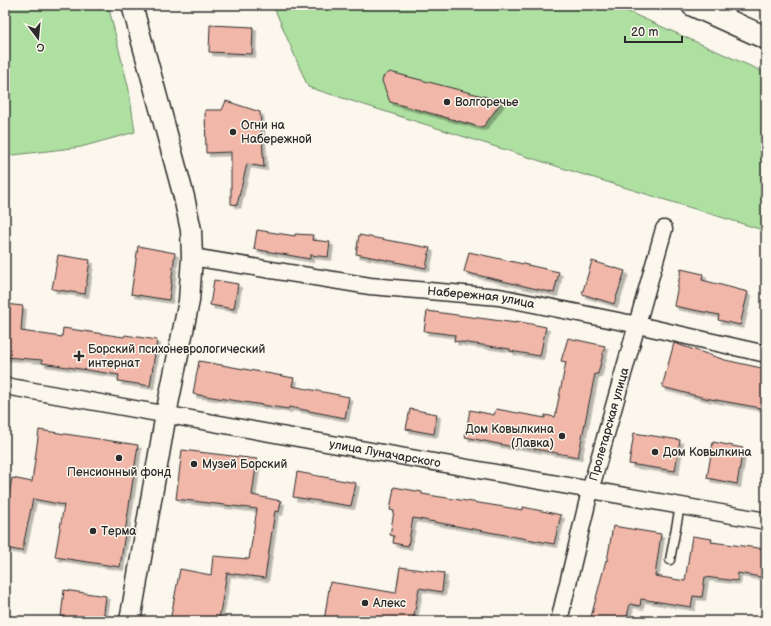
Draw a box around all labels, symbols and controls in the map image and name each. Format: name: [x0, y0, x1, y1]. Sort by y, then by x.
north arrow: [18, 18, 58, 58]
scale bar: [625, 18, 682, 44]
text: 20 m: [631, 25, 658, 40]
text: С: [35, 40, 46, 55]
place label: Волгоречье: [455, 95, 519, 110]
marker: Волгоречье: [442, 97, 452, 107]
place label: Огни на Набережной: [241, 118, 312, 147]
marker: Огни на Набережной: [228, 127, 238, 137]
street label: Набережная улица: [427, 284, 536, 312]
place label: Борский психоневрологический интернат: [88, 342, 266, 371]
marker: Борский психоневрологический интернат: [73, 350, 85, 362]
street label: Пролетарская улица: [586, 366, 632, 483]
place label: Дом Ковылкина (Лавка): [465, 422, 554, 451]
marker: Дом Ковылкина (Лавка): [557, 431, 567, 441]
street label: улица Луначарского: [328, 437, 442, 471]
place label: Дом Ковылкина: [663, 445, 752, 460]
marker: Дом Ковылкина: [650, 447, 660, 457]
marker: Пенсионный фонд: [114, 453, 124, 463]
place label: Музей Борский: [202, 457, 287, 472]
marker: Музей Борский: [189, 459, 199, 469]
place label: Пенсионный фонд: [67, 465, 172, 480]
place label: Терма: [101, 524, 136, 539]
marker: Терма: [88, 526, 98, 536]
place label: Алекс: [372, 596, 406, 611]
marker: Алекс: [360, 598, 370, 608]

